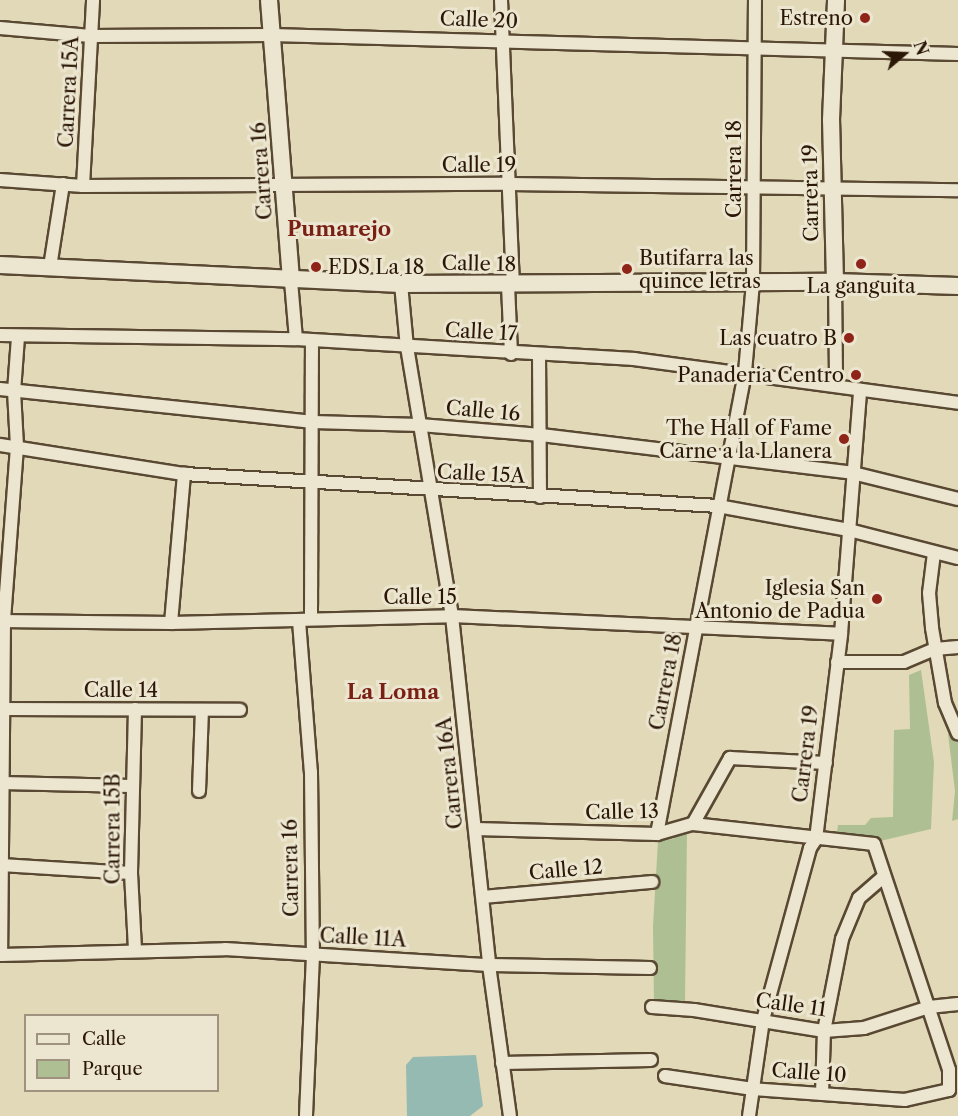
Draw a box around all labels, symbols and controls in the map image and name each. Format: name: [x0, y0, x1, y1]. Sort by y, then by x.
place label: Estreno: [779, 6, 853, 30]
street label: Calle 20: [439, 7, 519, 33]
marker: Estreno: [858, 11, 872, 25]
north arrow: [874, 24, 934, 84]
street label: Carrera 15A: [54, 35, 84, 149]
text: N: [909, 38, 933, 58]
street label: Carrera 18: [722, 120, 746, 218]
street label: Carrera 16: [247, 121, 277, 221]
street label: Carrera 19: [798, 144, 824, 242]
street label: Calle 19: [442, 153, 516, 177]
district label: Pumarejo: [287, 216, 391, 242]
place label: Butifarra las quince letras: [639, 246, 761, 293]
street label: Calle 18: [441, 251, 517, 277]
place label: EDS La 18: [328, 255, 425, 279]
marker: La ganguita: [854, 257, 868, 271]
marker: EDS La 18: [309, 260, 323, 274]
marker: Butifarra las quince letras: [620, 262, 634, 276]
place label: La ganguita: [806, 274, 916, 298]
street label: Calle 17: [444, 318, 518, 346]
place label: Las cuatro B: [719, 326, 837, 350]
marker: Las cuatro B: [842, 331, 856, 345]
place label: Panaderia Centro: [677, 363, 844, 387]
marker: Panaderia Centro: [849, 368, 863, 382]
street label: Calle 16: [445, 396, 521, 426]
place label: The Hall of Fame Carne a la Llanera: [659, 416, 832, 463]
marker: The Hall of Fame Carne a la Llanera: [837, 432, 851, 446]
street label: Calle 15A: [436, 460, 526, 488]
place label: Iglesia San Antonio de Padua: [695, 576, 865, 623]
street label: Calle 15: [383, 585, 457, 609]
marker: Iglesia San Antonio de Padua: [870, 592, 884, 606]
street label: Carrera 18: [645, 632, 687, 732]
street label: Calle 14: [84, 678, 158, 702]
district label: La Loma: [347, 679, 439, 705]
street label: Carrera 19: [788, 704, 824, 804]
street label: Carrera 16A: [432, 716, 468, 830]
street label: Carrera 15B: [101, 773, 125, 885]
street label: Calle 13: [585, 799, 659, 825]
street label: Carrera 16: [278, 819, 304, 917]
street label: Calle 12: [528, 855, 604, 885]
street label: Calle 11A: [319, 924, 407, 952]
street label: Calle 11: [754, 988, 828, 1022]
legend: [24, 1014, 219, 1092]
text: Calle: [82, 1028, 126, 1050]
text: Parque: [82, 1058, 143, 1080]
street label: Calle 10: [771, 1058, 847, 1088]

